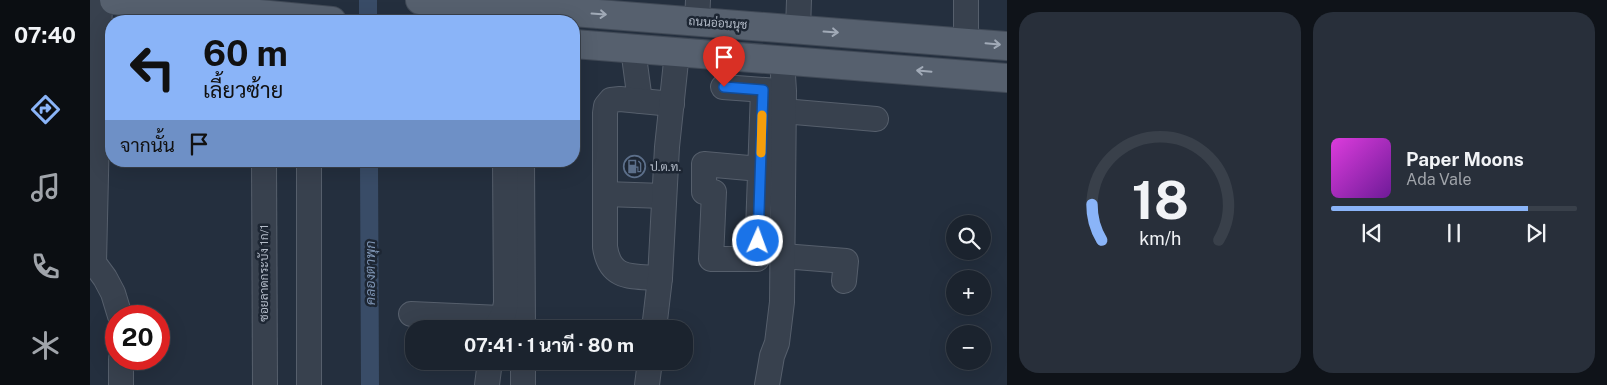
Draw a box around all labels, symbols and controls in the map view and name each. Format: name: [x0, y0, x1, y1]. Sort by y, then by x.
one-way arrow: [590, 9, 606, 19]
street label: ถนนอ่อนนุช: [688, 14, 748, 34]
text: 07:40: [14, 22, 76, 48]
one-way arrow: [822, 27, 838, 36]
text: 60 m: [203, 33, 288, 74]
icon: left: [120, 35, 185, 100]
pin: [703, 36, 745, 87]
one-way arrow: [984, 40, 1000, 49]
icon: arrive: [710, 43, 738, 71]
one-way arrow: [916, 66, 932, 76]
text: เลี้ยวซ้าย: [203, 77, 283, 103]
icon: directions: [28, 92, 63, 127]
icon: arrive: [185, 130, 213, 158]
text: จากนั้น: [120, 134, 175, 156]
text: Paper Moons: [1406, 148, 1524, 170]
fuel station icon: ป.ต.ท.: [622, 155, 646, 179]
place label: ป.ต.ท.: [650, 160, 681, 174]
icon: music: [28, 170, 63, 205]
text: 18: [1131, 170, 1189, 231]
text: Ada Vale: [1406, 170, 1471, 189]
position arrow: [731, 214, 783, 266]
map controls: [946, 215, 991, 370]
button: search: [946, 215, 991, 260]
icon: previous: [1358, 219, 1386, 247]
icon: pause: [1440, 219, 1468, 247]
icon: next: [1522, 219, 1550, 247]
street label: ซอยลาดกระบัง 1ก/1: [257, 224, 271, 322]
text: km/h: [1139, 228, 1181, 249]
water label: คลองตาพุก: [362, 241, 380, 305]
icon: phone: [28, 249, 63, 284]
button: +: [946, 270, 991, 315]
speed limit sign: 20: [105, 305, 170, 370]
button: −: [946, 325, 991, 370]
icon: climate: [28, 328, 63, 363]
text: 07:41 · 1 นาที · 80 m: [464, 334, 634, 356]

